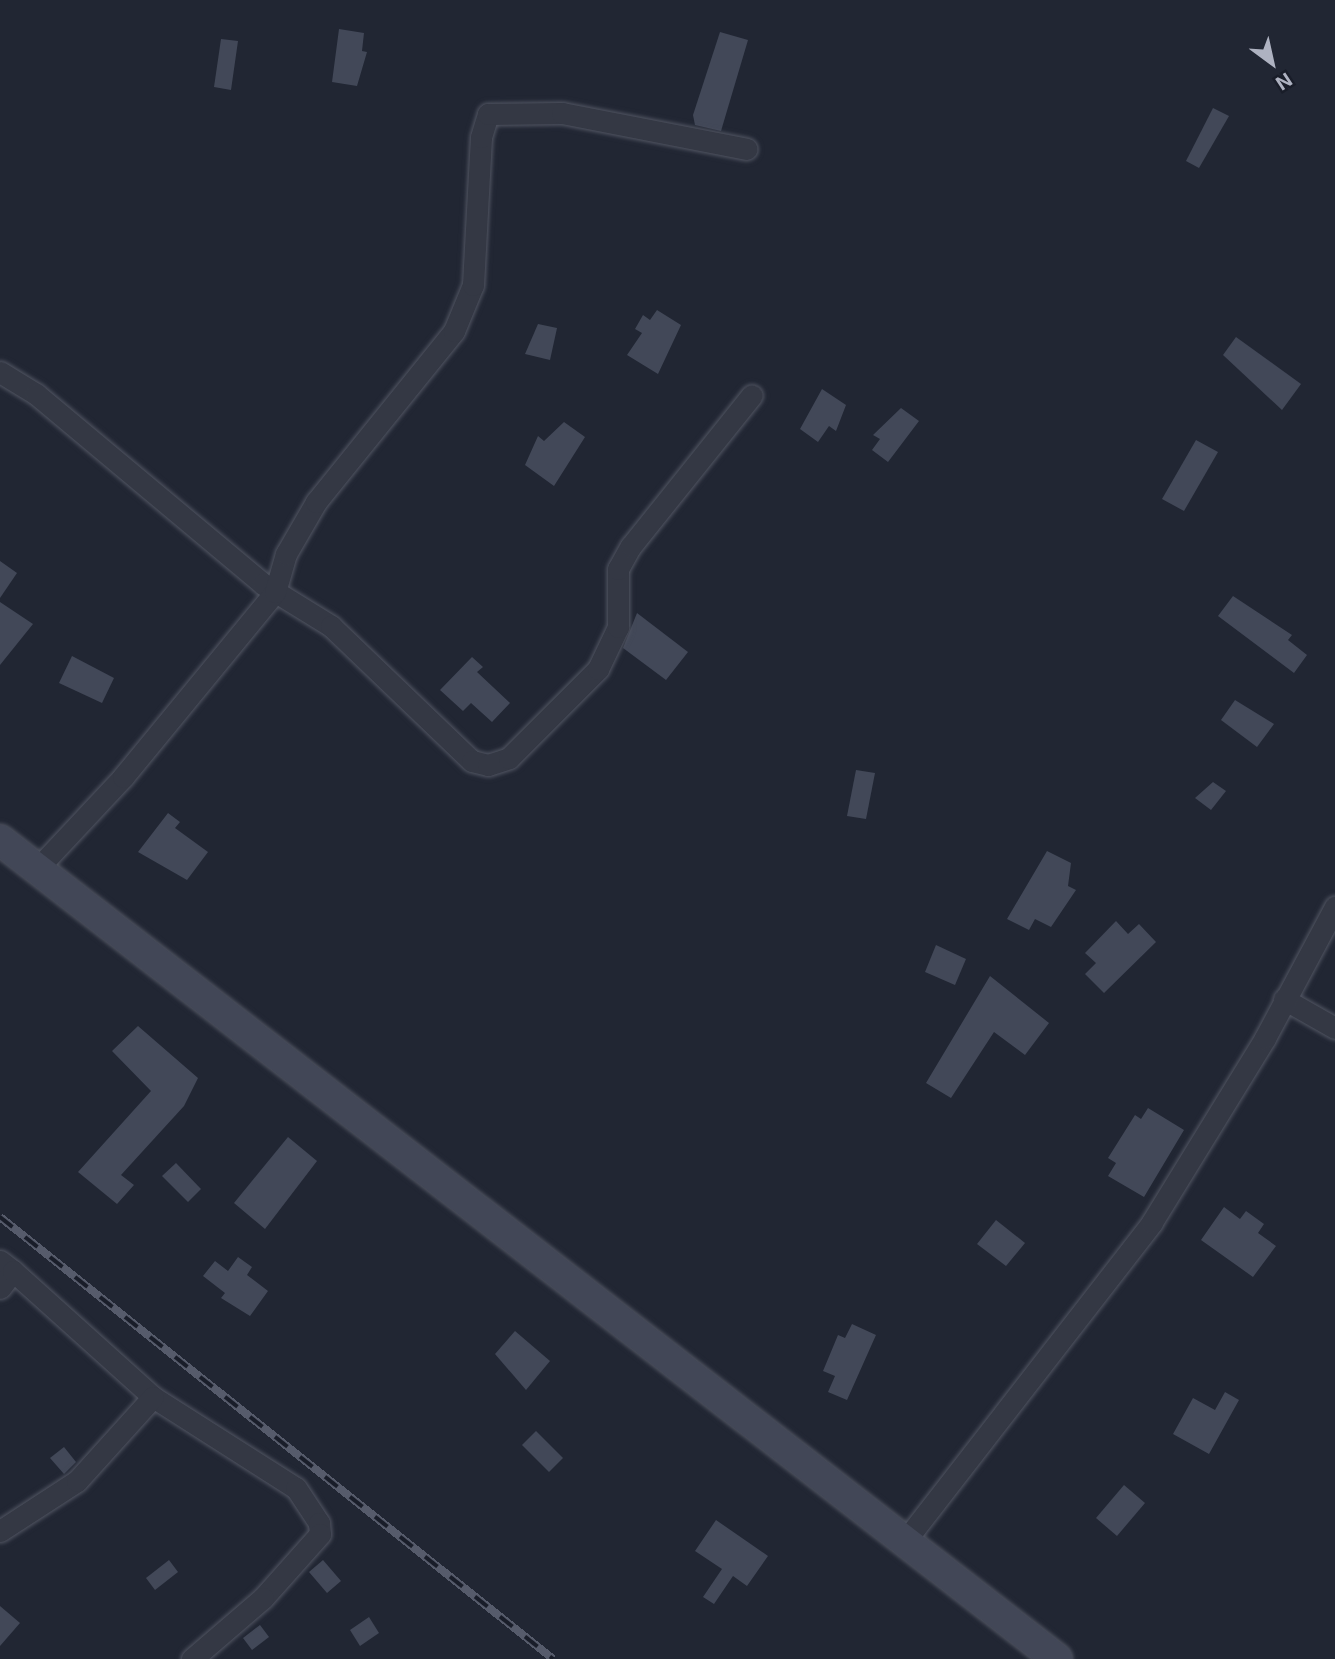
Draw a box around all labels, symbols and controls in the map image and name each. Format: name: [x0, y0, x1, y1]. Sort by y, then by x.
north arrow: [1237, 28, 1307, 98]
text: N: [1271, 67, 1296, 95]

